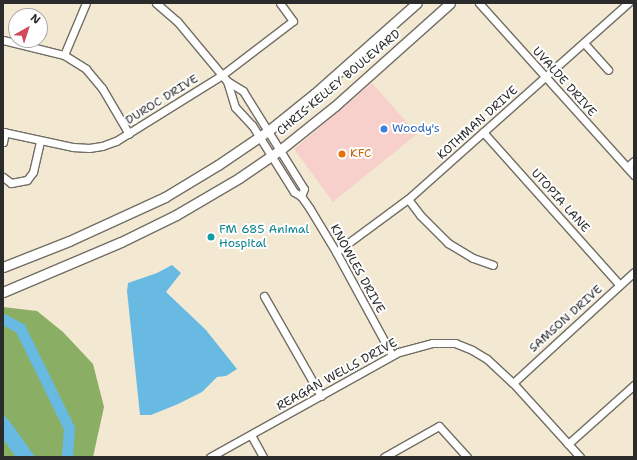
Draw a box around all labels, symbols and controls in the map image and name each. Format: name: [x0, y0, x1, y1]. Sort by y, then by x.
north arrow: [8, 8, 48, 48]
text: N: [27, 10, 43, 28]
street label: CHRIS KELLEY BOULEVARD: [274, 27, 404, 139]
street label: UVALDE DRIVE: [529, 44, 599, 120]
street label: DUROC DRIVE: [123, 72, 201, 128]
street label: KOTHMAN DRIVE: [435, 83, 521, 163]
place label: Woody's: [392, 122, 440, 136]
marker: Woody's: [379, 124, 389, 134]
place label: KFC: [350, 147, 371, 161]
marker: KFC: [337, 149, 347, 159]
street label: UTOPIA LANE: [528, 166, 592, 236]
street label: KNOWLES DRIVE: [327, 222, 387, 316]
place label: FM 685 Animal Hospital: [219, 223, 309, 251]
marker: FM 685 Animal Hospital: [206, 232, 216, 242]
street label: SAMSON DRIVE: [526, 282, 606, 356]
street label: REAGAN WELLS DRIVE: [274, 336, 400, 414]

